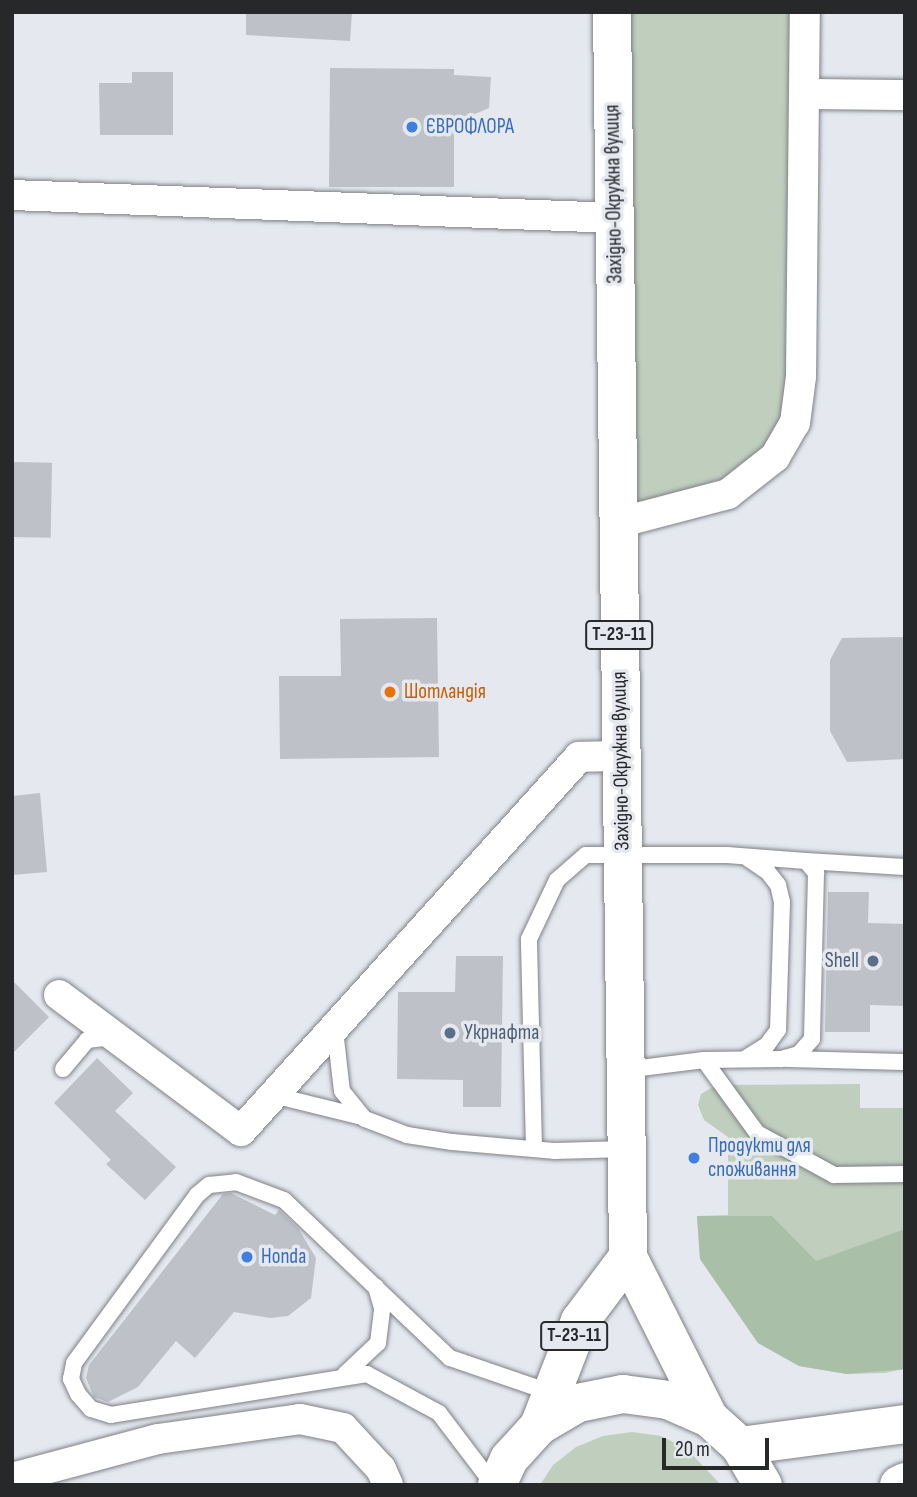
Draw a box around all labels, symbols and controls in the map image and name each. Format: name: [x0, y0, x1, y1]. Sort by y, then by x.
street label: Західно-Окружна вулиця: [600, 104, 628, 284]
place label: ЄВРОФЛОРА: [426, 114, 514, 140]
marker: ЄВРОФЛОРА: [404, 119, 420, 135]
road number: Т-23-11: [584, 620, 654, 650]
street label: Західно-Окружна вулиця: [607, 671, 635, 851]
place label: Шотландія: [404, 679, 486, 705]
marker: Шотландія: [382, 684, 398, 700]
place label: Shell: [825, 948, 859, 974]
marker: Shell: [865, 953, 881, 969]
place label: Укрнафта: [464, 1020, 539, 1046]
marker: Укрнафта: [442, 1025, 458, 1041]
place label: Продукти для споживання: [708, 1133, 811, 1183]
marker: Продукти для споживання: [686, 1150, 702, 1166]
place label: Honda: [261, 1244, 306, 1270]
marker: Honda: [239, 1249, 255, 1265]
road number: Т-23-11: [539, 1320, 609, 1352]
scale bar: [665, 1424, 772, 1468]
text: 20 m: [675, 1437, 710, 1462]

